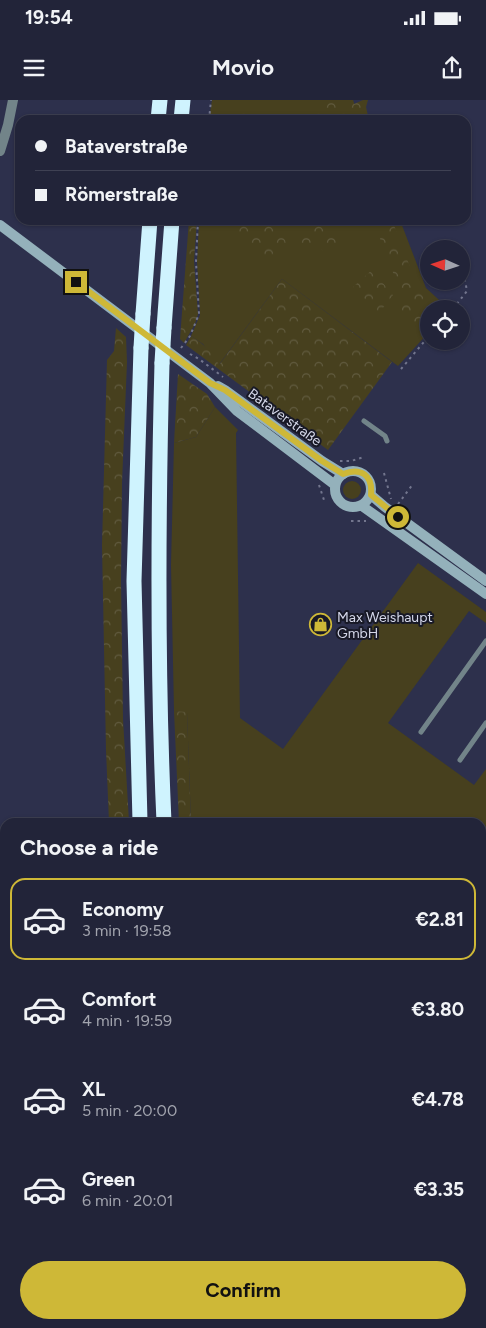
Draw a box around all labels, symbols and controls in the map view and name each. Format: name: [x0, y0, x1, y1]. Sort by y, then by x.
text: 19:54: [25, 6, 73, 29]
icon: menu: [20, 54, 48, 82]
text: Movio: [212, 54, 274, 81]
icon: share: [438, 54, 466, 82]
text: Bataverstraße: [65, 135, 188, 158]
text: Römerstraße: [65, 183, 178, 206]
north arrow: [420, 240, 470, 290]
map controls: [420, 240, 470, 350]
route end: [65, 271, 87, 293]
button: locate: [420, 300, 470, 350]
street label: Bataverstraße: [245, 385, 325, 450]
route start: [387, 506, 409, 528]
place label: Max Weishaupt GmbH: [337, 609, 433, 642]
shop icon: Max Weishaupt GmbH: [309, 613, 333, 637]
text: Choose a ride: [20, 834, 158, 861]
icon: car: [22, 897, 67, 942]
text: Economy: [82, 898, 164, 921]
text: €2.81: [415, 908, 464, 931]
text: 3 min · 19:58: [82, 921, 172, 940]
icon: car: [22, 987, 67, 1032]
text: Comfort: [82, 988, 157, 1011]
text: €3.80: [412, 998, 464, 1021]
text: 4 min · 19:59: [82, 1011, 172, 1030]
icon: car: [22, 1077, 67, 1122]
text: XL: [82, 1078, 105, 1101]
text: €4.78: [412, 1088, 464, 1111]
text: 5 min · 20:00: [82, 1101, 177, 1120]
icon: car: [22, 1167, 67, 1212]
text: Green: [82, 1168, 135, 1191]
text: €3.35: [414, 1178, 464, 1201]
text: 6 min · 20:01: [82, 1191, 173, 1210]
button: Confirm: [20, 1261, 466, 1319]

